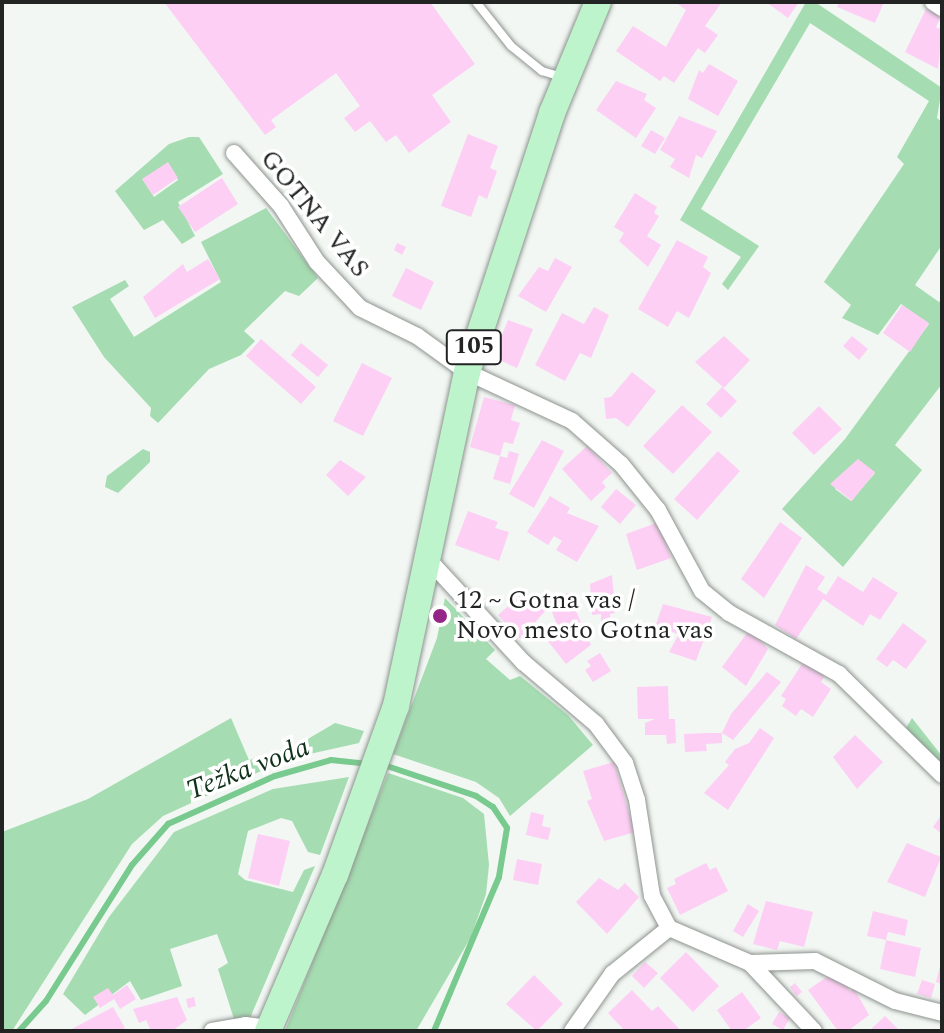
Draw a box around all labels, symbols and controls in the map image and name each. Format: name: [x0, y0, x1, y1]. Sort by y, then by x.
street label: GOTNA VAS: [253, 144, 375, 284]
road number: 105: [444, 327, 504, 367]
place label: 12 ~ Gotna vas / Novo mesto Gotna vas: [456, 585, 714, 646]
marker: 12 ~ Gotna vas / Novo mesto Gotna vas: [431, 607, 449, 625]
water label: Težka voda: [182, 730, 314, 808]

